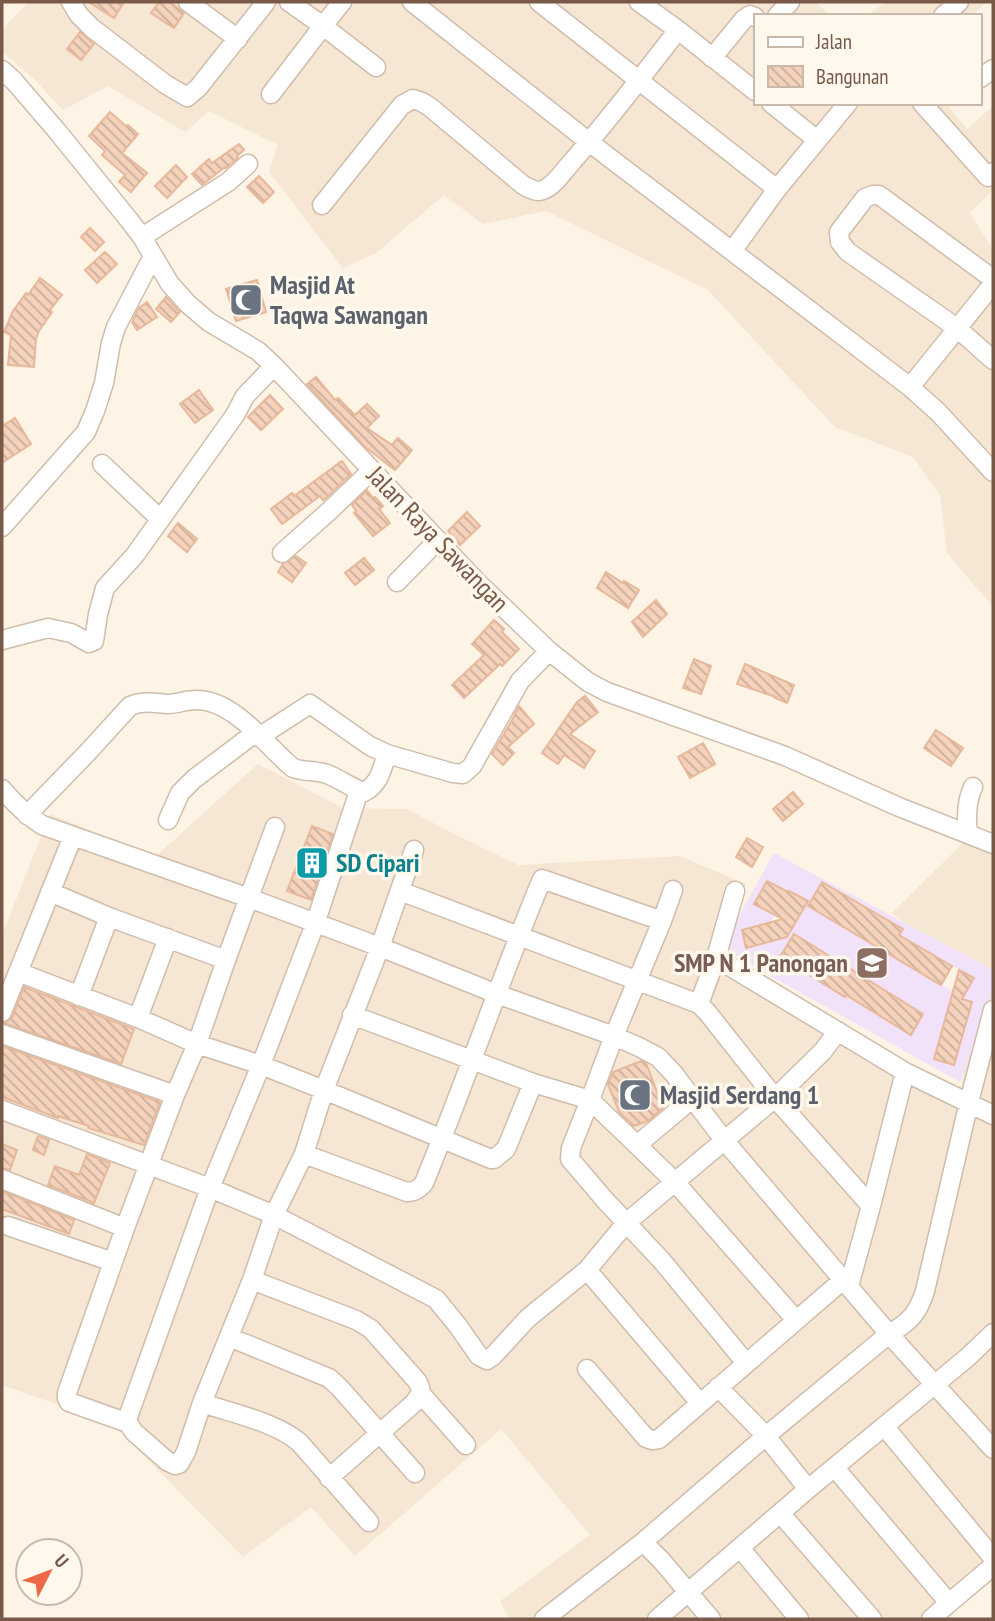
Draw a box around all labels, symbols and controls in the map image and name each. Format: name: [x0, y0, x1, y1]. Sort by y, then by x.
legend: [754, 14, 981, 105]
text: Jalan: [815, 28, 852, 55]
text: Bangunan: [816, 63, 889, 90]
place label: Masjid At Taqwa Sawangan: [270, 268, 428, 331]
mosque icon: Masjid At Taqwa Sawangan: [227, 281, 265, 319]
street label: Jalan Raya Sawangan: [360, 458, 516, 619]
building icon: SD Cipari: [293, 844, 331, 882]
place label: SD Cipari: [336, 846, 420, 879]
school or university icon: SMP N 1 Panongan: [853, 944, 891, 982]
place label: SMP N 1 Panongan: [674, 946, 848, 979]
mosque icon: Masjid Serdang 1: [616, 1076, 654, 1114]
place label: Masjid Serdang 1: [660, 1078, 819, 1111]
north arrow: [14, 1537, 84, 1607]
text: U: [49, 1549, 74, 1572]

